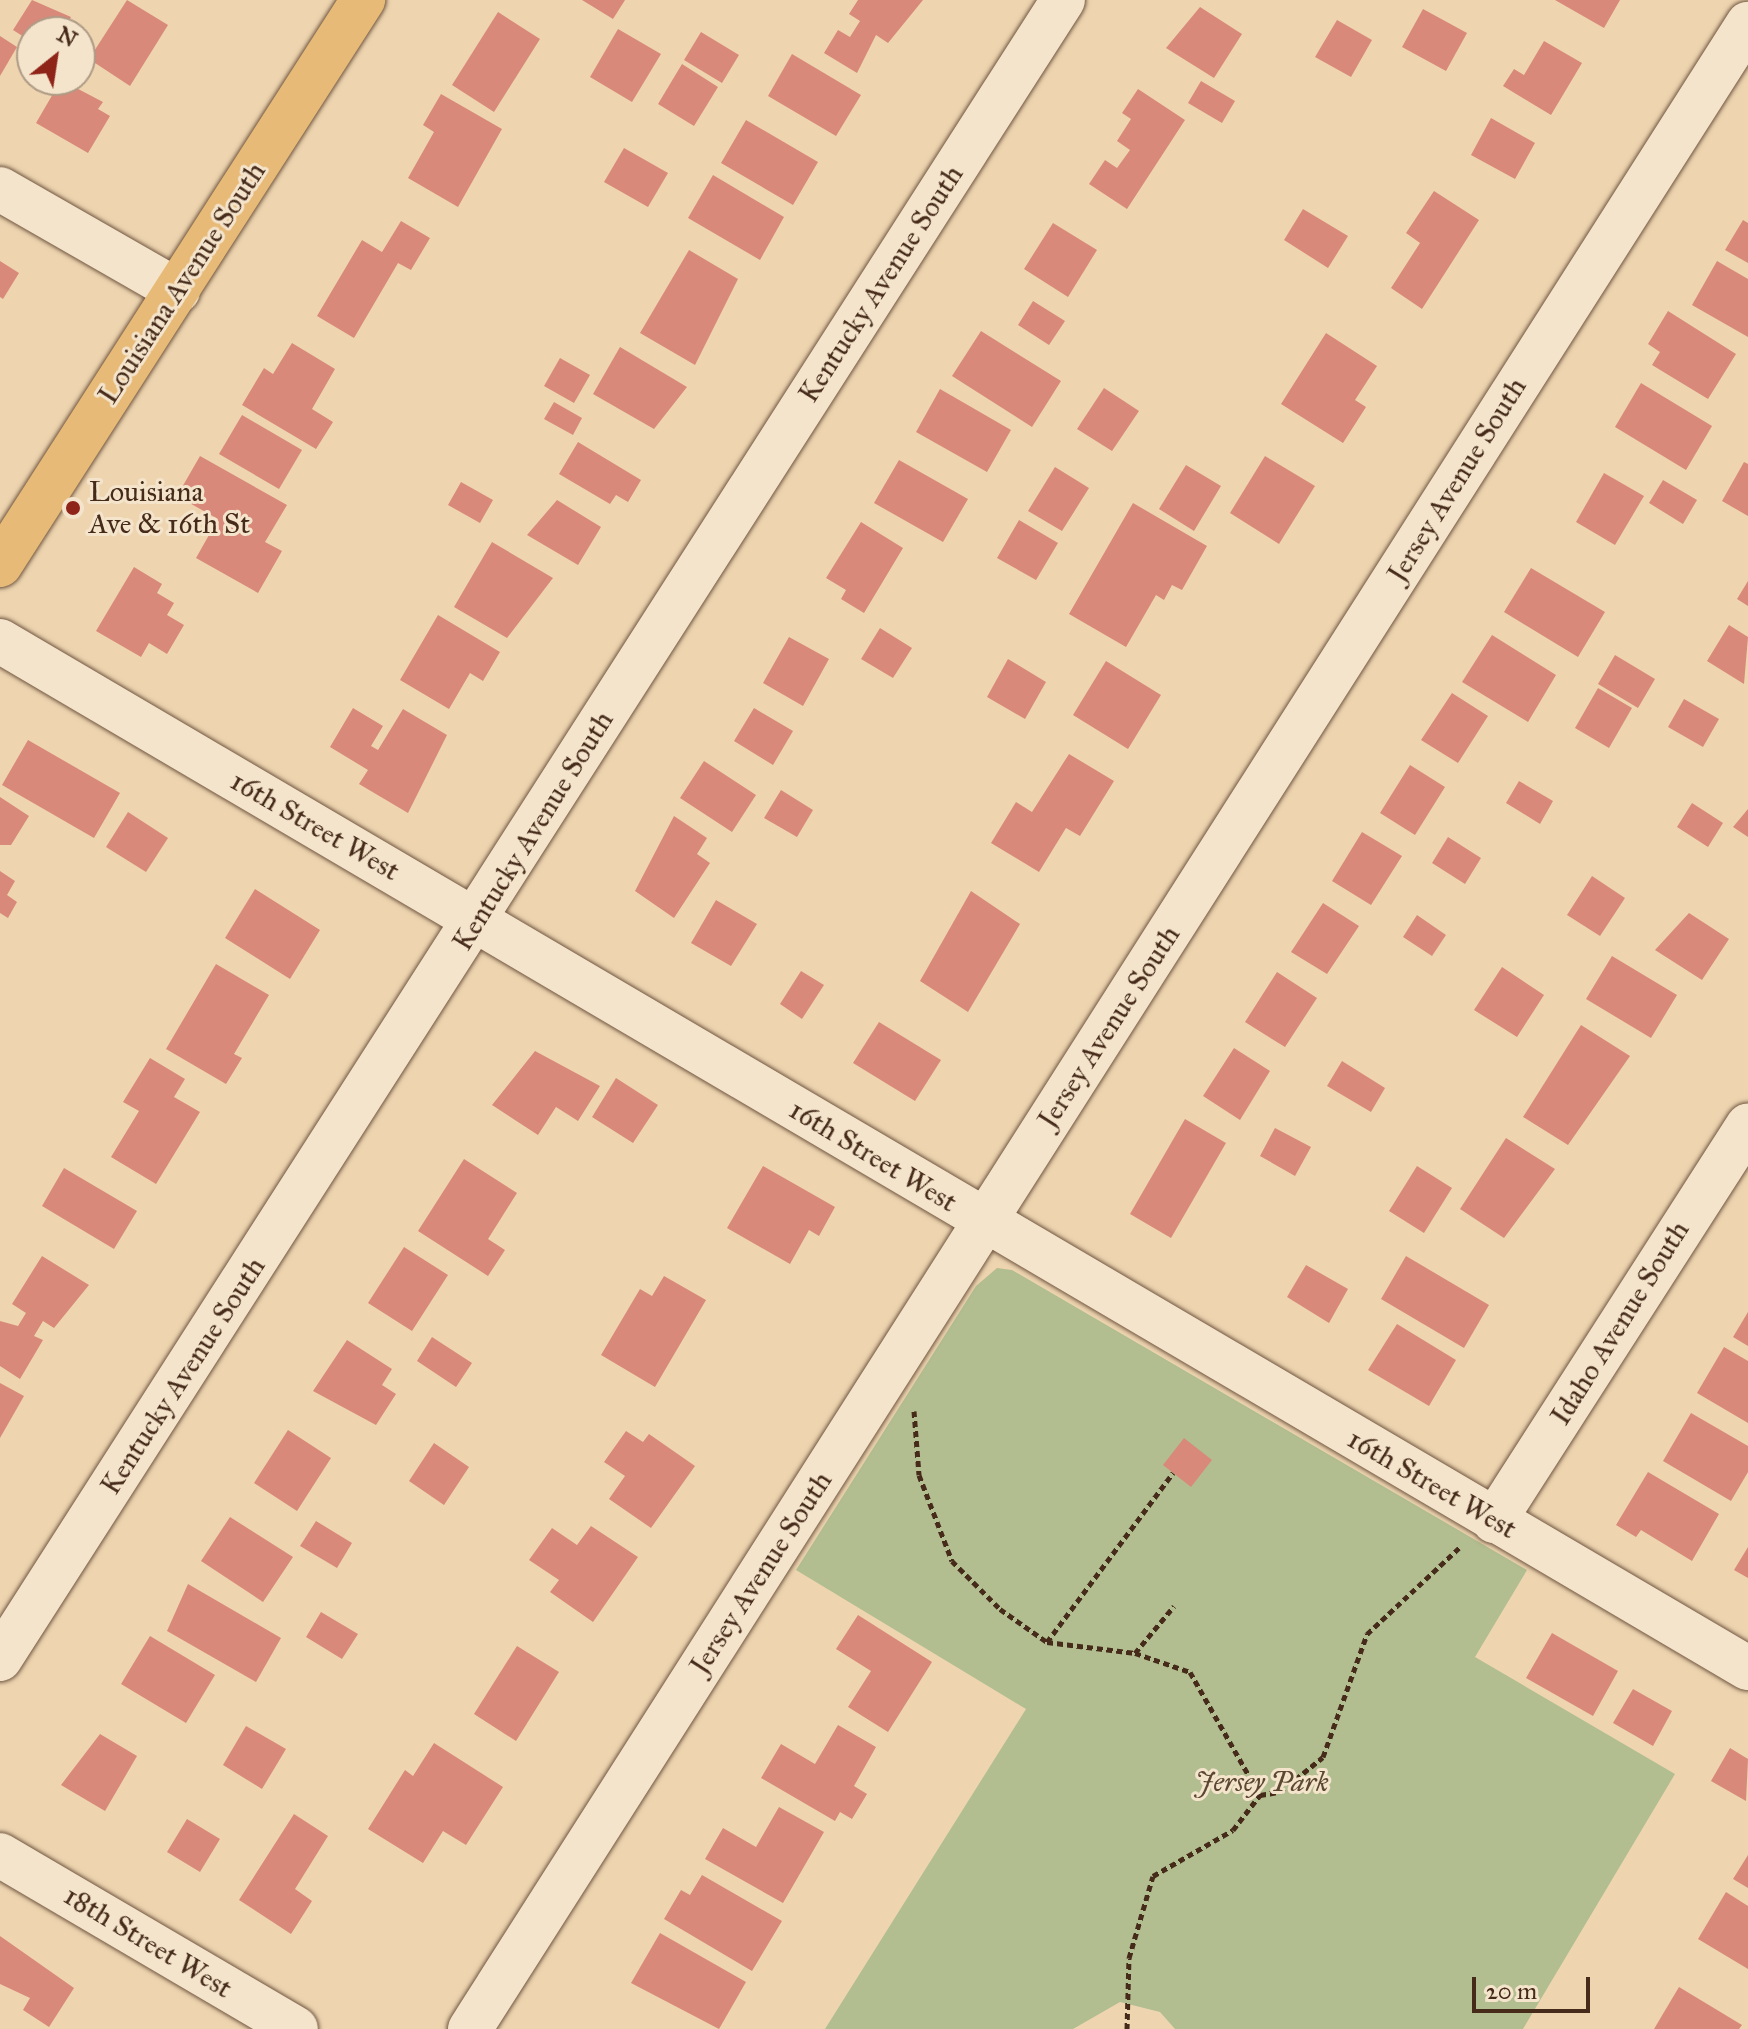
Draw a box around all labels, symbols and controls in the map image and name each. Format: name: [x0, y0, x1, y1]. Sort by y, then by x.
north arrow: [16, 16, 96, 96]
text: N: [52, 20, 82, 53]
street label: Louisiana Avenue South: [91, 156, 273, 410]
street label: Kentucky Avenue South: [792, 159, 970, 409]
street label: Jersey Avenue South: [1381, 372, 1533, 588]
place label: Louisiana Ave & 16th St: [89, 475, 250, 541]
marker: Louisiana Ave & 16th St: [64, 499, 82, 517]
street label: Kentucky Avenue South: [446, 705, 620, 957]
street label: 16th Street West: [224, 764, 406, 888]
street label: Jersey Avenue South: [1031, 919, 1187, 1135]
street label: 16th Street West: [783, 1093, 963, 1219]
street label: Idaho Avenue South: [1544, 1215, 1696, 1431]
street label: Kentucky Avenue South: [94, 1251, 272, 1501]
street label: 16th Street West: [1341, 1422, 1523, 1546]
street label: Jersey Avenue South: [683, 1465, 839, 1681]
park label: Jersey Park: [1195, 1765, 1329, 1799]
street label: 18th Street West: [58, 1879, 238, 2005]
scale bar: [1476, 1961, 1594, 2011]
text: 20 m: [1486, 1976, 1537, 2006]

